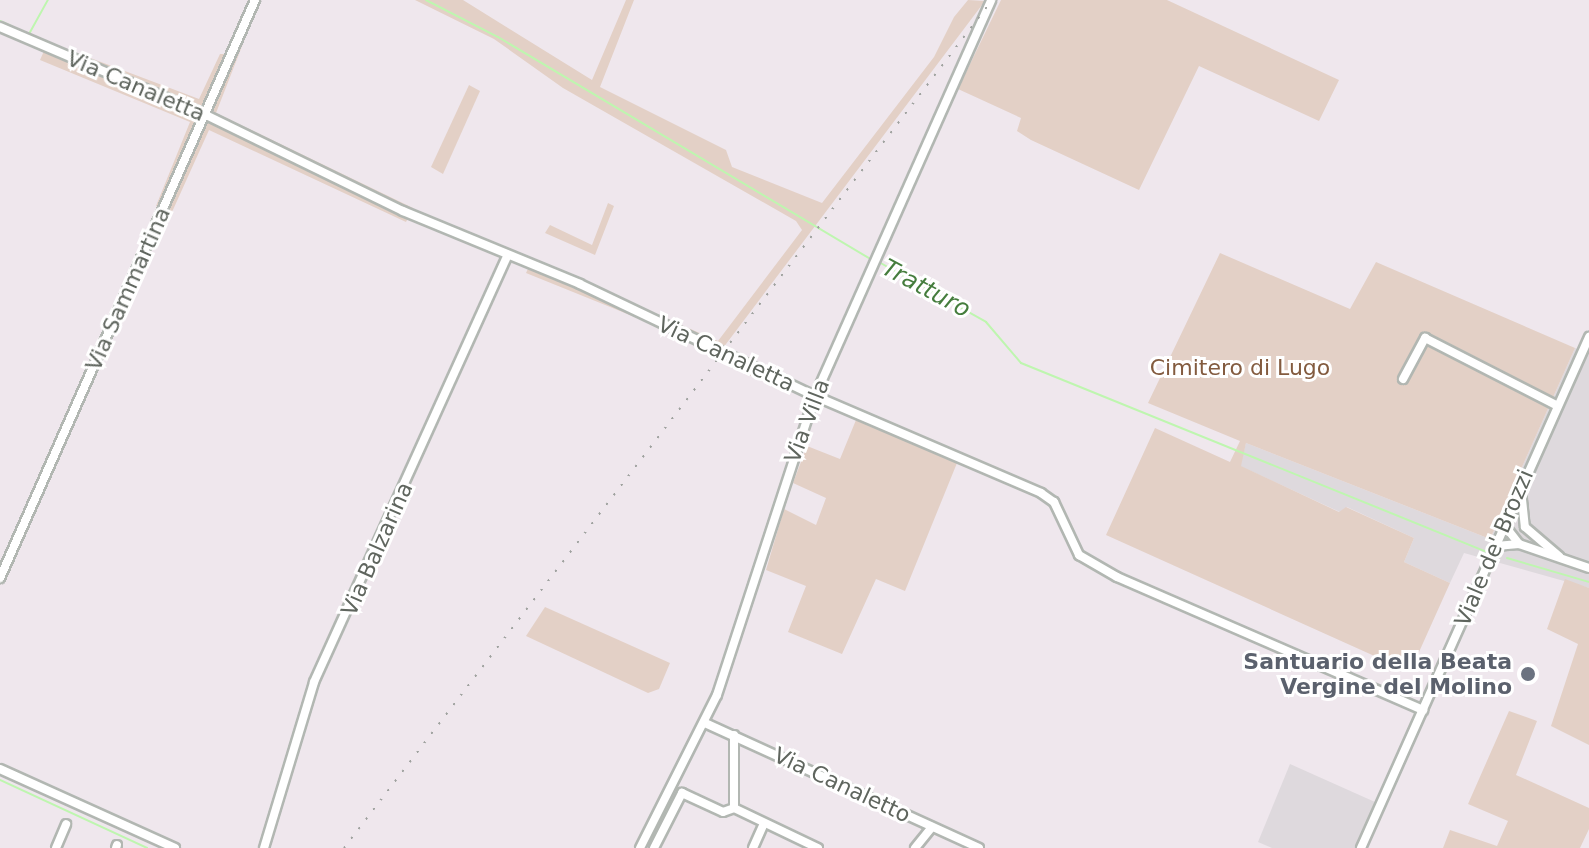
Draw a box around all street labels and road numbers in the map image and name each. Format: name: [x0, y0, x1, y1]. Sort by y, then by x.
street label: Via Canaletta: [63, 45, 209, 127]
street label: Via Sammartina: [80, 203, 176, 375]
street label: Via Canaletta: [653, 311, 799, 397]
street label: Via Villa: [779, 375, 835, 467]
street label: Viale de' Brozzi: [1449, 466, 1539, 630]
street label: Via Balzarina: [336, 478, 418, 620]
street label: Via Canaletto: [769, 742, 915, 828]

